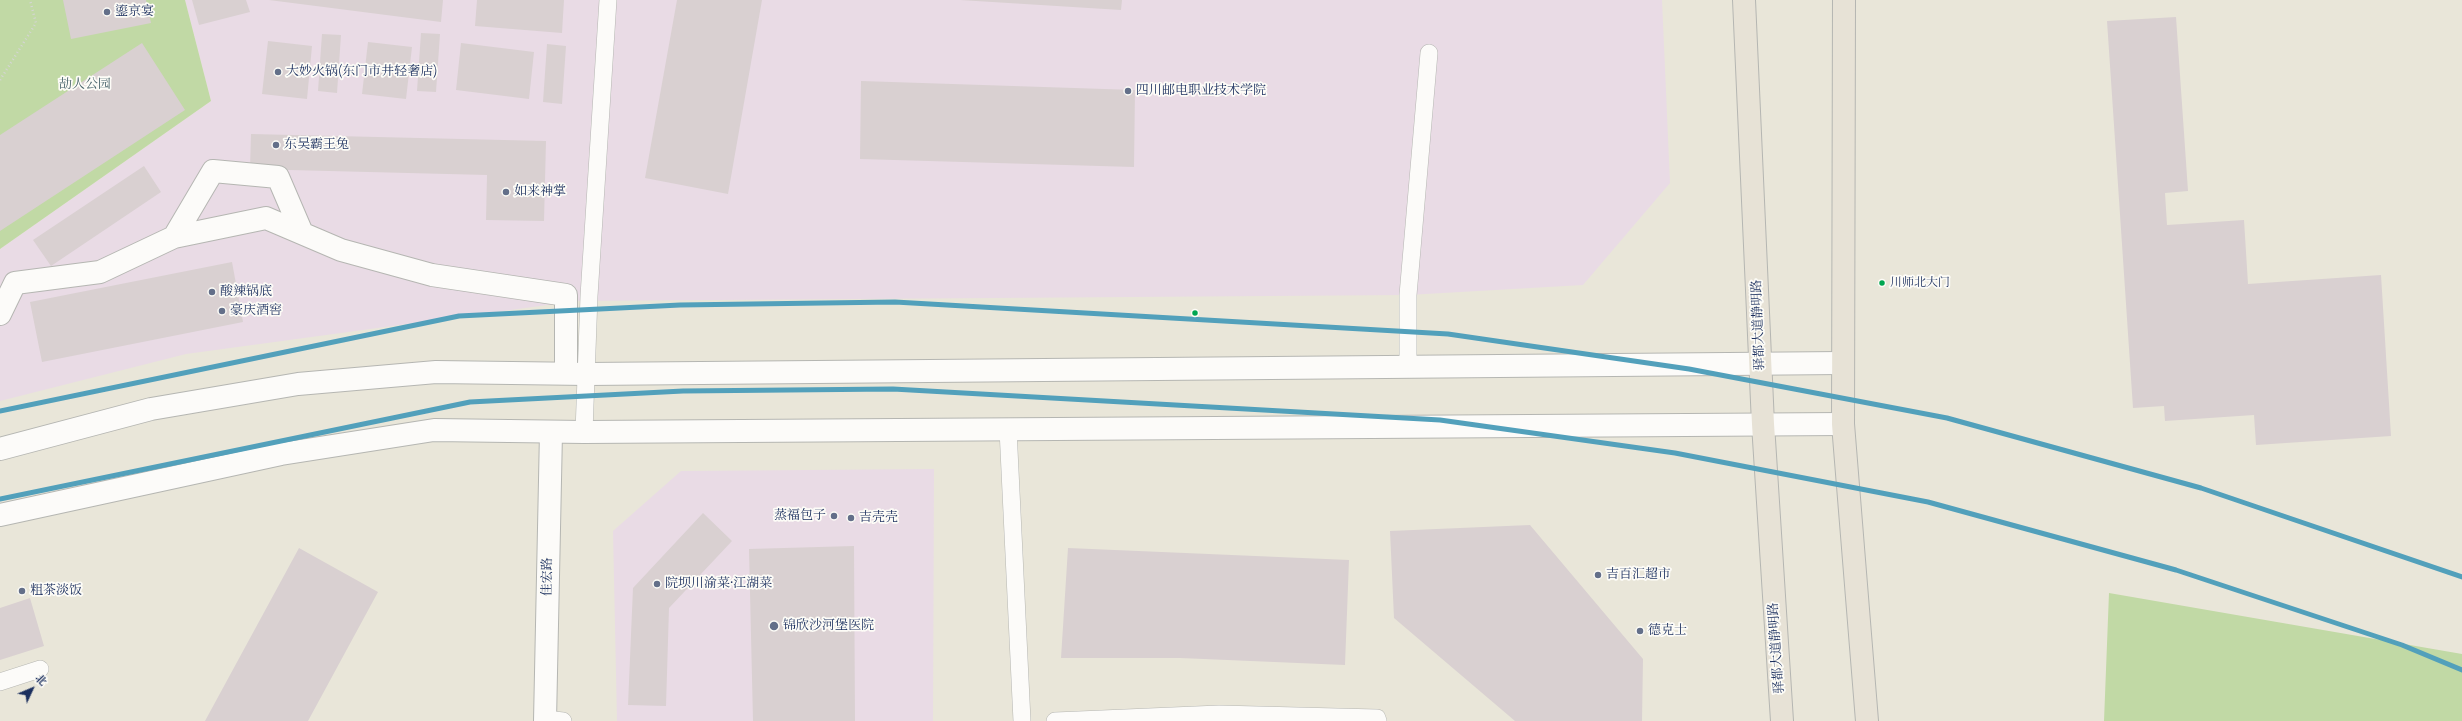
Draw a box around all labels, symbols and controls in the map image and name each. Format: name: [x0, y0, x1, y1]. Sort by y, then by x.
place label: 鎏京宴: [115, 4, 154, 20]
marker: 鎏京宴: [102, 7, 112, 17]
place label: 大妙火锅(东门市井轻奢店): [286, 64, 437, 80]
marker: 大妙火锅(东门市井轻奢店): [273, 67, 283, 77]
park label: 劼人公园: [59, 77, 111, 93]
place label: 四川邮电职业技术学院: [1136, 83, 1266, 99]
marker: 四川邮电职业技术学院: [1123, 86, 1133, 96]
place label: 东吴霸王兔: [284, 137, 349, 153]
marker: 东吴霸王兔: [271, 140, 281, 150]
place label: 如来神掌: [514, 184, 566, 200]
marker: 如来神掌: [501, 187, 511, 197]
place label: 川师北大门: [1890, 276, 1950, 290]
marker: 川师北大门: [1877, 278, 1887, 288]
street label: 驿都大道静明路: [1750, 279, 1768, 371]
place label: 酸辣锅底: [220, 284, 272, 300]
marker: 酸辣锅底: [207, 287, 217, 297]
place label: 豪庆酒窖: [230, 303, 282, 319]
marker: 豪庆酒窖: [217, 306, 227, 316]
unlabelled marker: [1190, 308, 1200, 318]
place label: 蒸福包子: [774, 508, 826, 524]
place label: 吉壳壳: [859, 510, 898, 526]
marker: 蒸福包子: [829, 511, 839, 521]
marker: 吉壳壳: [846, 513, 856, 523]
street label: 佳宏路: [540, 557, 556, 597]
place label: 吉百汇超市: [1606, 567, 1671, 583]
marker: 吉百汇超市: [1593, 570, 1603, 580]
place label: 院坝川渝菜·江湖菜: [665, 576, 772, 592]
marker: 院坝川渝菜·江湖菜: [652, 579, 662, 589]
place label: 粗茶淡饭: [30, 583, 82, 599]
marker: 粗茶淡饭: [17, 586, 27, 596]
street label: 驿都大道静明路: [1766, 602, 1788, 694]
place label: 锦欣沙河堡医院: [783, 618, 874, 634]
marker: 锦欣沙河堡医院: [768, 620, 780, 632]
place label: 德克士: [1648, 623, 1687, 639]
marker: 德克士: [1635, 626, 1645, 636]
north arrow: [12, 669, 52, 709]
text: 北: [32, 671, 50, 689]

